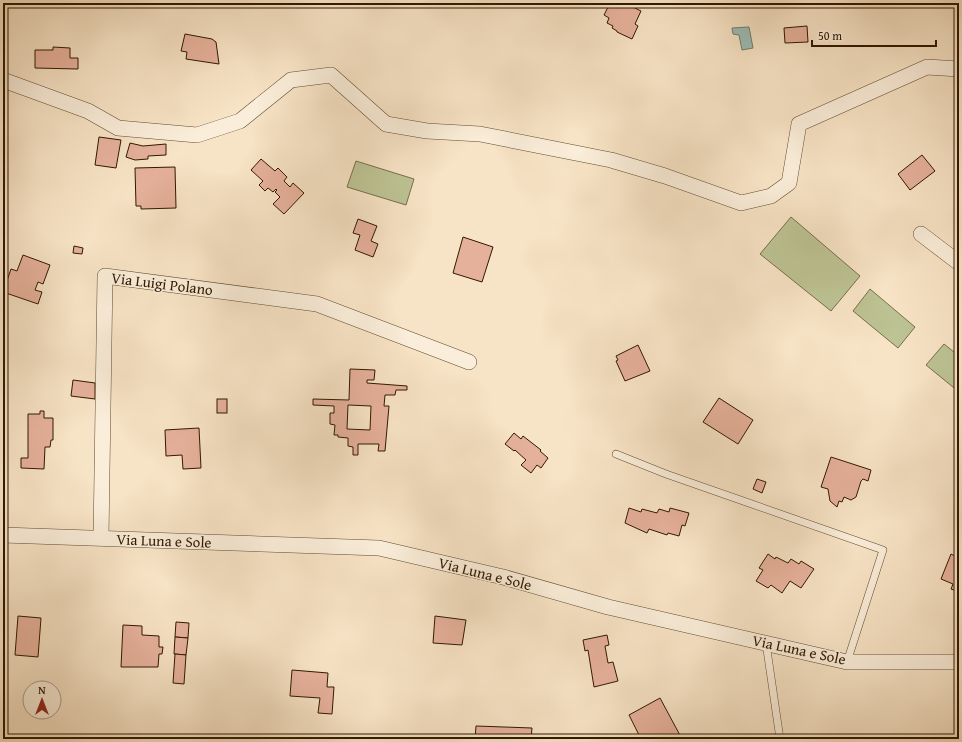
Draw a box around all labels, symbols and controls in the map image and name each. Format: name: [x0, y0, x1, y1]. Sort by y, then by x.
scale bar: [812, 22, 936, 48]
text: 50 m: [818, 27, 842, 44]
street label: Via Luigi Polano: [110, 267, 214, 300]
street label: Via Luna e Sole: [116, 528, 212, 553]
street label: Via Luna e Sole: [436, 552, 534, 595]
street label: Via Luna e Sole: [750, 629, 848, 670]
north arrow: [22, 680, 62, 720]
text: N: [38, 682, 46, 698]

